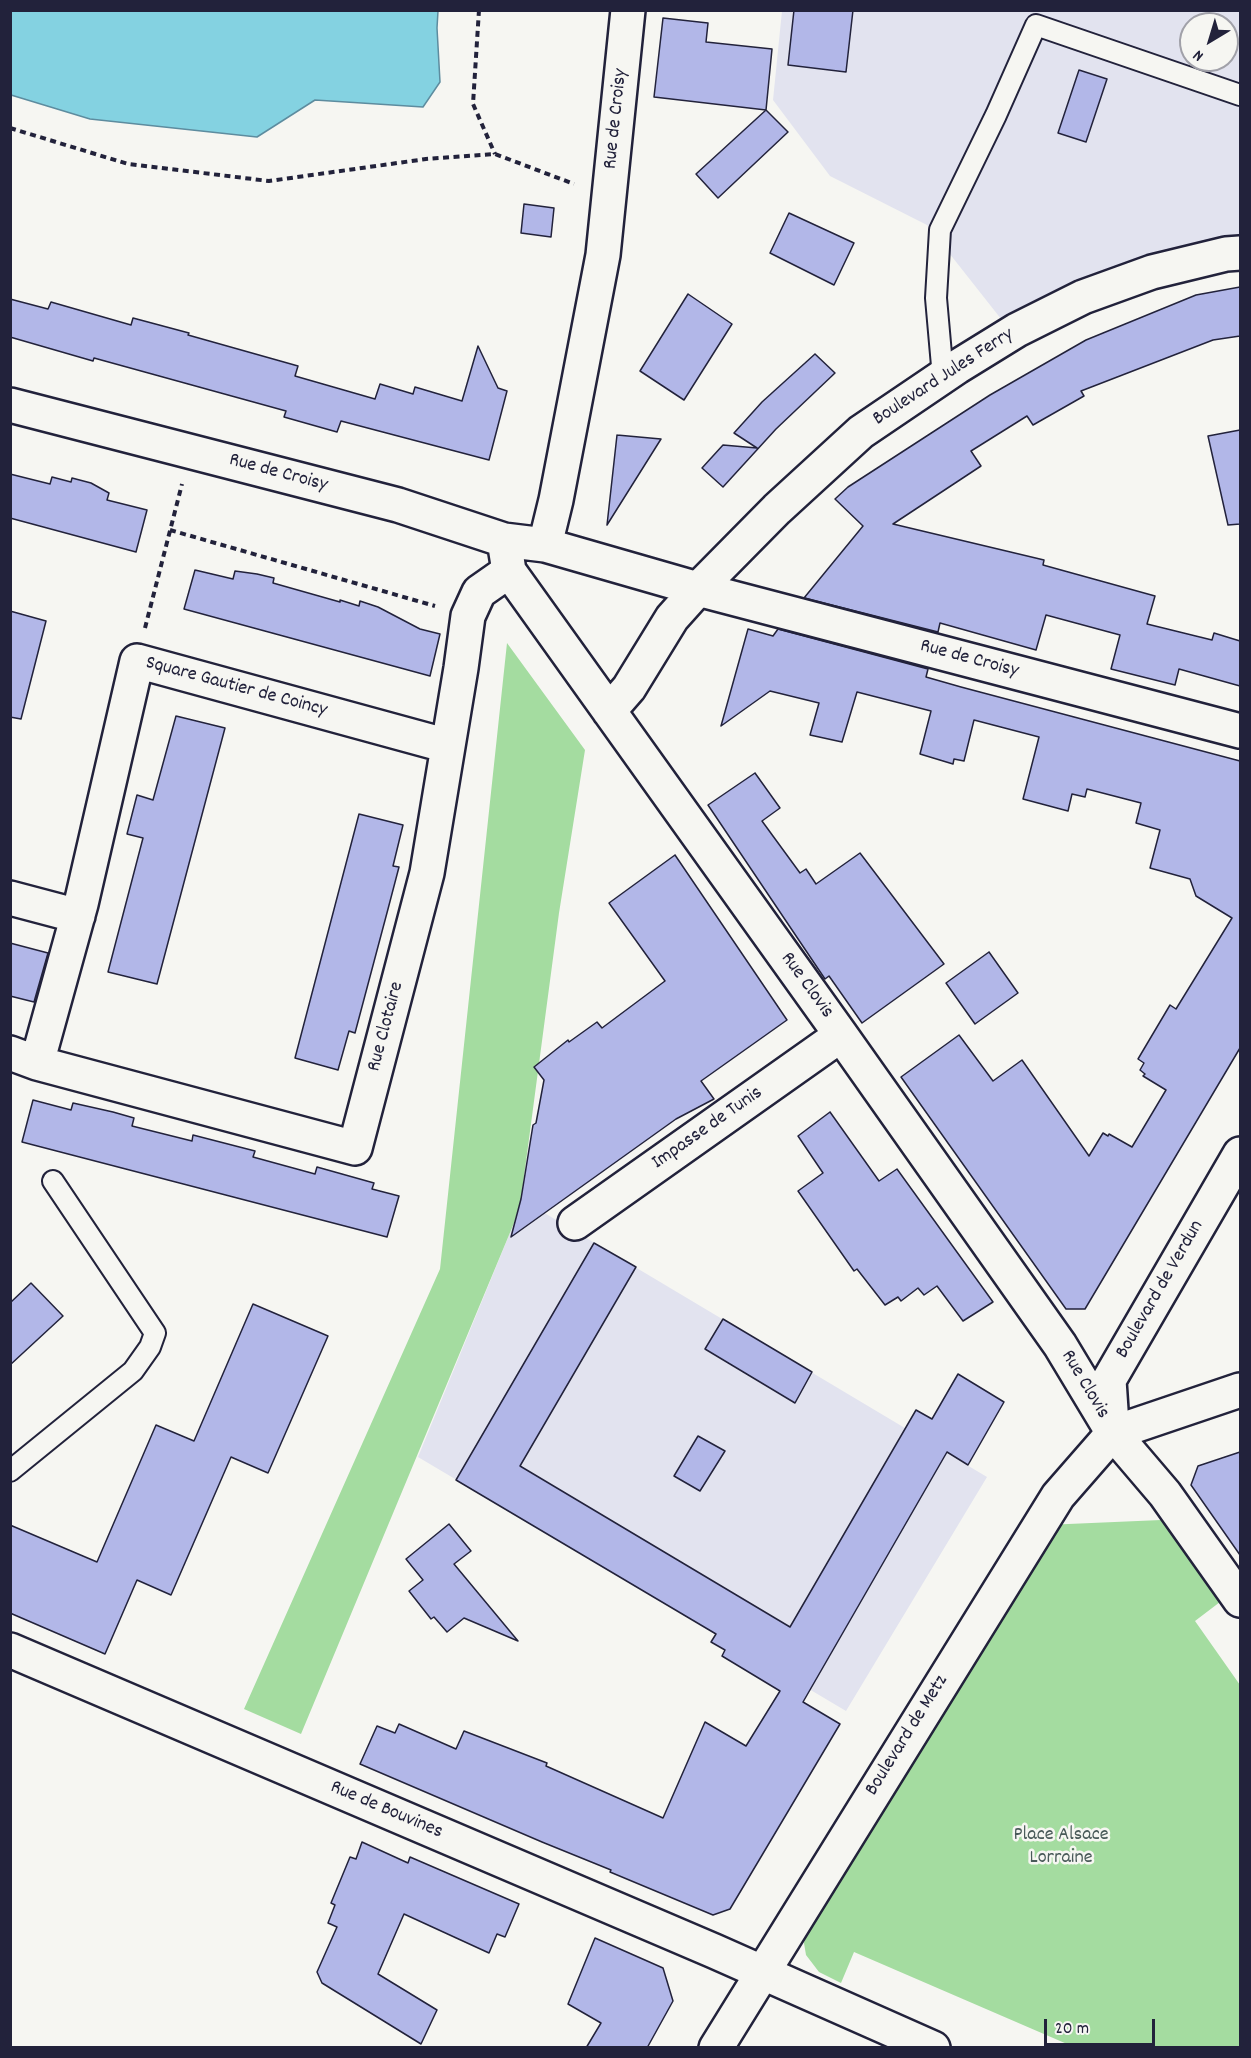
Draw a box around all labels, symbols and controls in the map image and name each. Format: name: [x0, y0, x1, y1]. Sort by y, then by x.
north arrow: [1179, 12, 1239, 72]
text: N: [1189, 44, 1209, 66]
street label: Rue de Croisy: [600, 68, 634, 170]
street label: Boulevard Jules Ferry: [869, 324, 1019, 432]
street label: Rue de Croisy: [226, 449, 330, 499]
street label: Rue de Croisy: [917, 635, 1021, 685]
street label: Square Gautier de Coincy: [143, 652, 329, 724]
street label: Rue Clovis: [774, 948, 838, 1024]
street label: Rue Clotaire: [364, 980, 410, 1074]
street label: Impasse de Tunis: [648, 1082, 768, 1176]
street label: Boulevard de Verdun: [1112, 1217, 1210, 1363]
street label: Rue Clovis: [1054, 1346, 1114, 1424]
street label: Boulevard de Metz: [861, 1671, 955, 1801]
street label: Rue de Bouvines: [326, 1777, 446, 1845]
park label: Place Alsace Lorraine: [1014, 1824, 1108, 1871]
scale bar: [1047, 2007, 1158, 2045]
text: 20 m: [1055, 2017, 1089, 2042]

